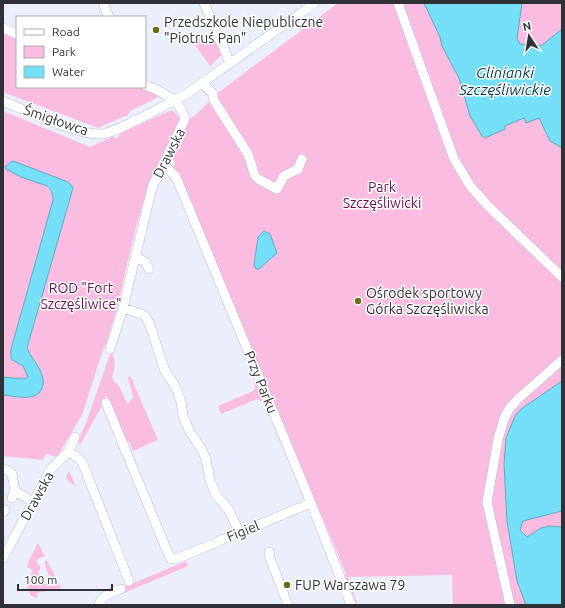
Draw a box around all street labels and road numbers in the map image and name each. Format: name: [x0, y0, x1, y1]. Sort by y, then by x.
street label: Śmigłowca: [22, 101, 91, 139]
street label: Drawska: [150, 126, 188, 180]
street label: Przy Parku: [241, 348, 281, 416]
street label: Drawska: [17, 469, 57, 523]
street label: Figiel: [224, 517, 262, 545]

